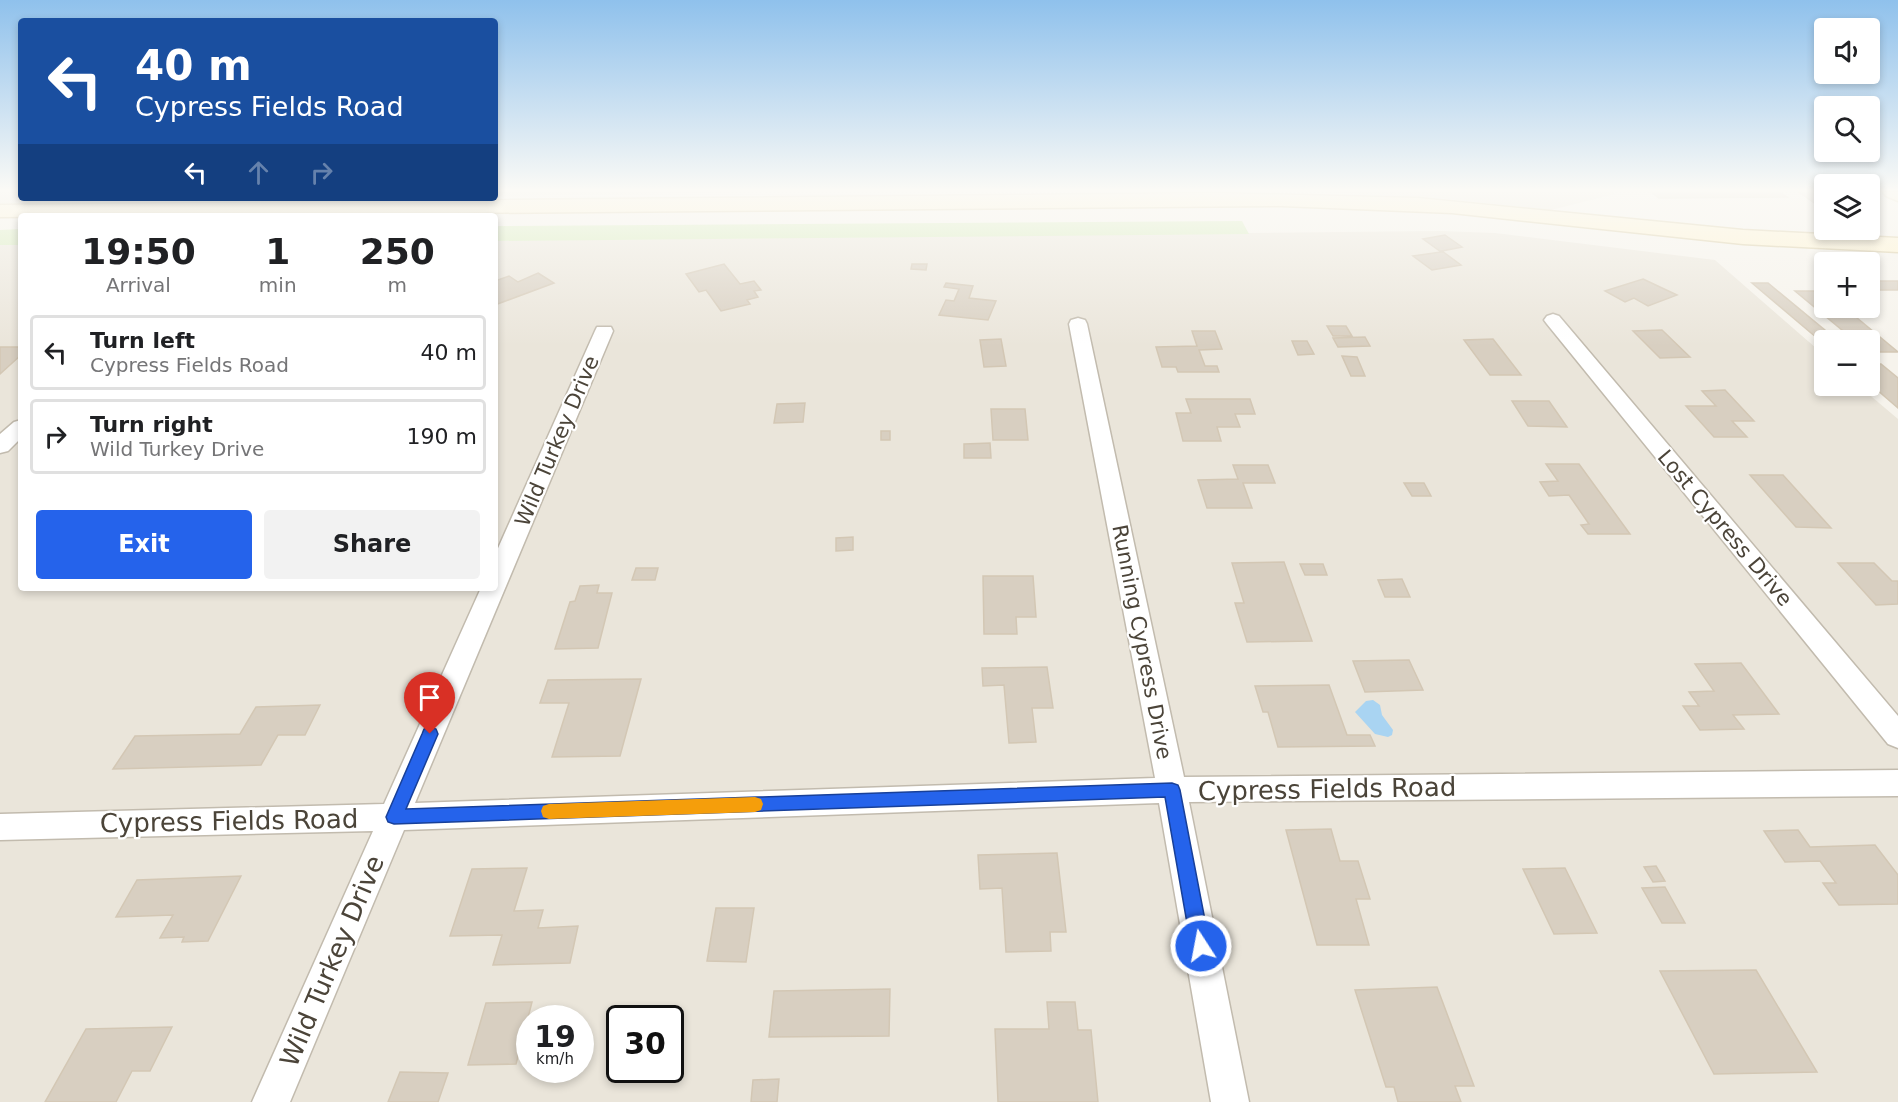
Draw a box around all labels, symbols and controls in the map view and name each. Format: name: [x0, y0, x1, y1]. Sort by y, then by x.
map controls: [1814, 18, 1880, 396]
button: sound: [1814, 18, 1880, 84]
text: 40 m: [135, 41, 252, 90]
icon: left: [36, 42, 114, 120]
text: Cypress Fields Road: [135, 91, 404, 122]
button: search: [1814, 96, 1880, 162]
icon: left: [179, 156, 212, 189]
icon: ahead: [242, 156, 275, 189]
icon: right: [305, 156, 338, 189]
button: layers: [1814, 174, 1880, 240]
text: 19:50: [81, 231, 196, 272]
text: 1: [265, 231, 290, 272]
text: 250: [360, 231, 435, 272]
button: +: [1814, 252, 1880, 318]
text: Arrival: [106, 273, 171, 297]
text: min: [259, 273, 297, 297]
text: m: [388, 273, 407, 297]
text: Turn left: [90, 328, 195, 353]
button: −: [1814, 330, 1880, 396]
icon: left: [39, 336, 72, 369]
text: 40 m: [421, 340, 477, 365]
street label: Wild Turkey Drive: [510, 352, 604, 530]
text: Cypress Fields Road: [90, 353, 289, 377]
text: Turn right: [90, 412, 213, 437]
icon: right: [39, 420, 72, 453]
text: 190 m: [407, 424, 477, 449]
text: Wild Turkey Drive: [90, 437, 264, 461]
street label: Lost Cypress Drive: [1653, 445, 1797, 611]
button: Exit: [36, 510, 252, 579]
button: Share: [264, 510, 480, 579]
street label: Running Cypress Drive: [1107, 523, 1177, 761]
pin: [404, 672, 455, 734]
icon: arrive: [413, 681, 446, 714]
street label: Cypress Fields Road: [1197, 772, 1457, 806]
street label: Cypress Fields Road: [99, 804, 359, 838]
street label: Wild Turkey Drive: [274, 851, 390, 1071]
position arrow: [1169, 914, 1233, 978]
speed limit sign: 30: [606, 1005, 684, 1083]
text: 19: [534, 1019, 576, 1054]
text: km/h: [536, 1050, 574, 1068]

